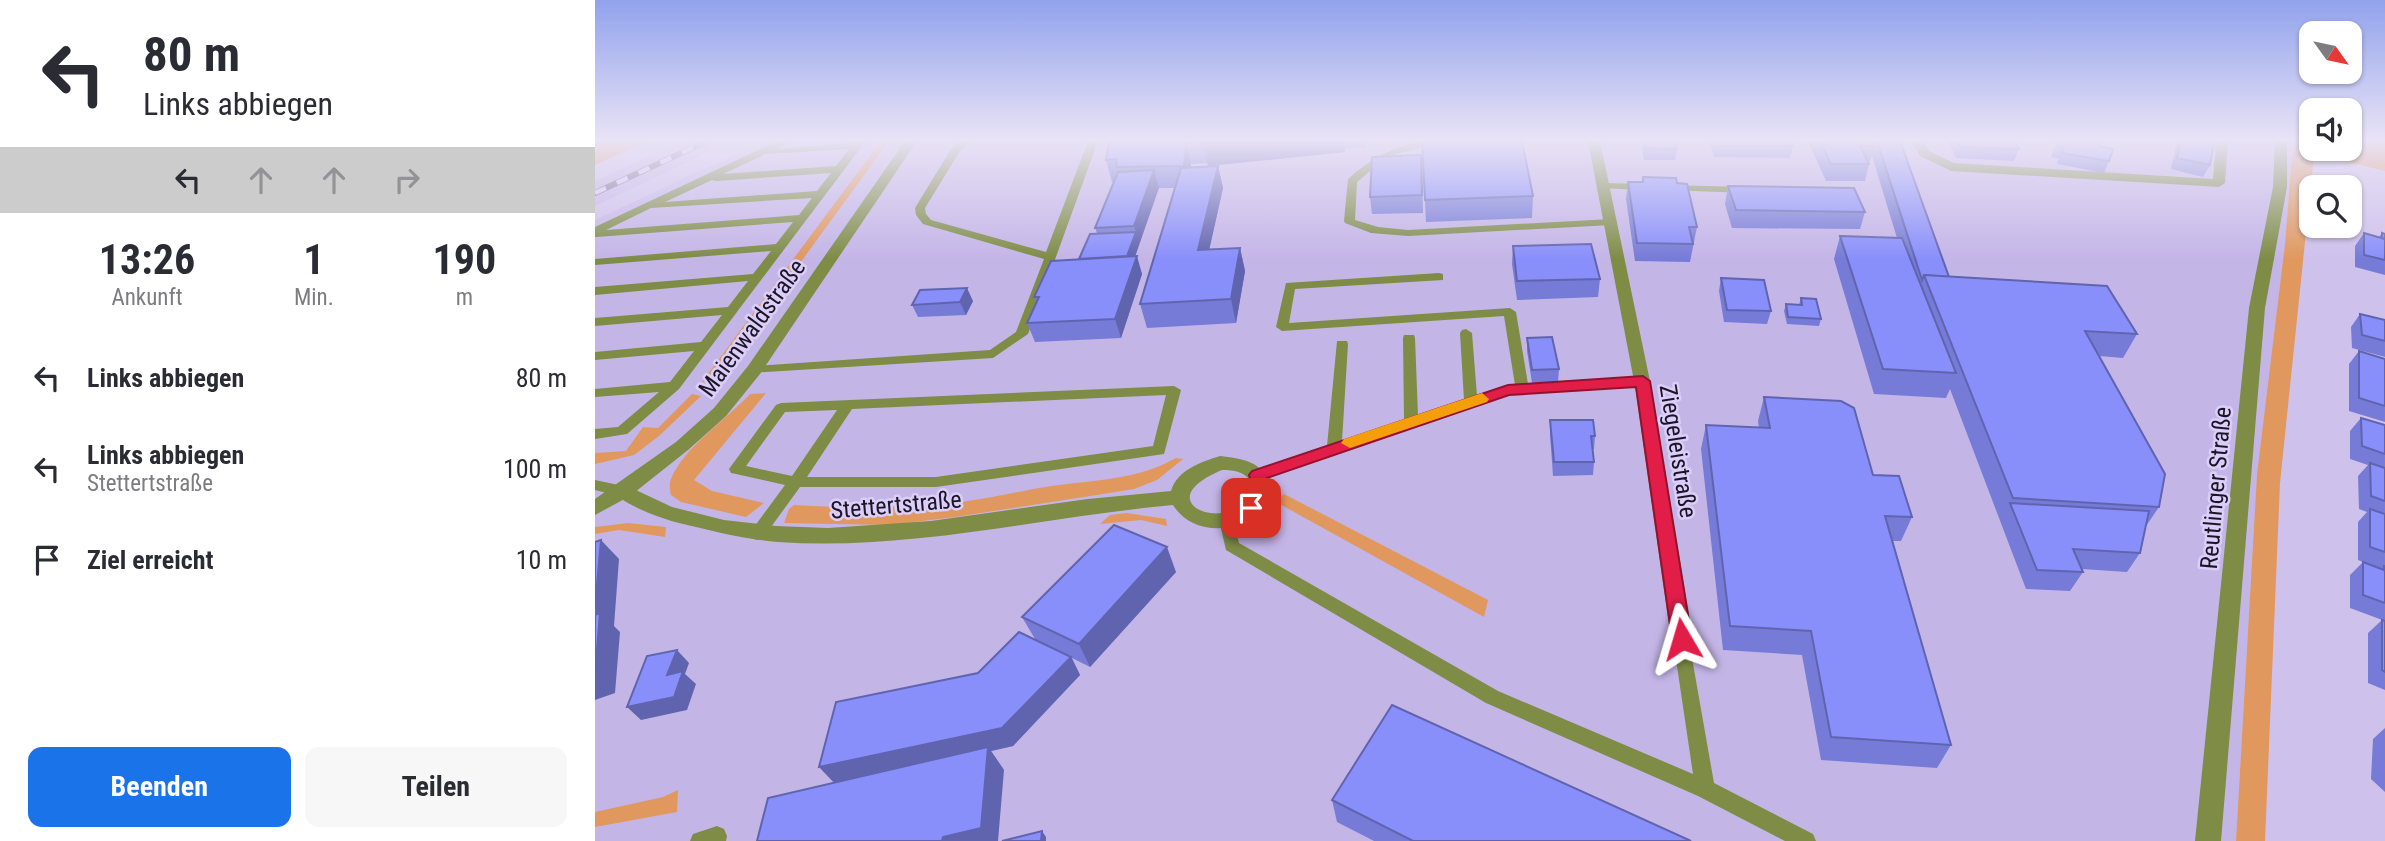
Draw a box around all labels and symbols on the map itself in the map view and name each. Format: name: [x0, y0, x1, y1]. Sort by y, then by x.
north arrow: [2299, 21, 2363, 84]
street label: Maienwaldstraße: [693, 254, 811, 402]
street label: Ziegeleistraße: [1654, 382, 1702, 520]
street label: Reutlinger Straße: [2195, 406, 2237, 570]
pin: [1221, 478, 1281, 538]
street label: Stettertstraße: [829, 485, 963, 525]
position arrow: [1645, 602, 1719, 676]

